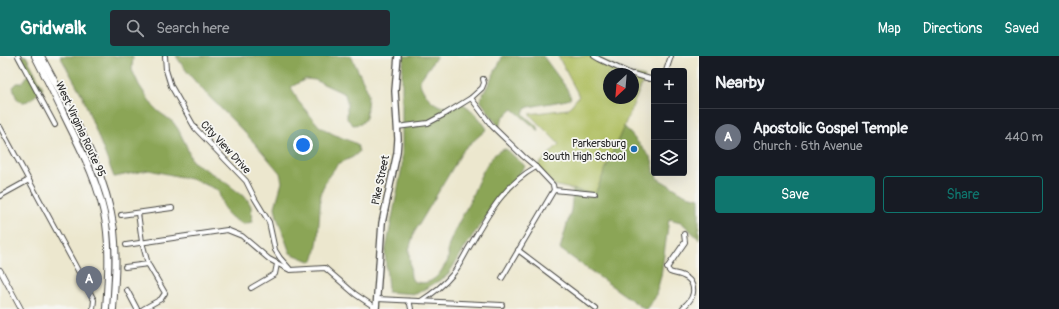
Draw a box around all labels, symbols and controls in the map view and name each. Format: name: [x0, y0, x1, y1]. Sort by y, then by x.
search box: [110, 10, 390, 46]
text: Gridwalk: [20, 16, 86, 40]
icon: search: [124, 17, 146, 39]
text: Search here: [156, 19, 229, 38]
text: Map: [878, 20, 901, 37]
text: Directions: [923, 20, 982, 37]
text: Saved: [1004, 20, 1039, 37]
north arrow: [603, 68, 639, 104]
map controls: [651, 68, 687, 176]
button: +: [651, 68, 687, 104]
text: Nearby: [715, 72, 764, 93]
street label: West Virginia Route 95: [53, 79, 108, 179]
button: −: [651, 104, 687, 140]
street label: City View Drive: [198, 118, 254, 177]
text: Apostolic Gospel Temple: [753, 119, 908, 138]
text: A: [724, 129, 732, 145]
text: 440 m: [1005, 129, 1043, 145]
your location: [293, 135, 313, 155]
place label: Parkersburg South High School: [542, 137, 626, 163]
text: Church · 6th Avenue: [753, 138, 863, 154]
button: layers: [651, 140, 687, 176]
marker: Parkersburg South High School: [629, 144, 639, 154]
street label: Pike Street: [369, 154, 392, 206]
button: Save: [715, 176, 875, 213]
button: Share: [883, 176, 1043, 213]
pin: A: [76, 266, 102, 299]

